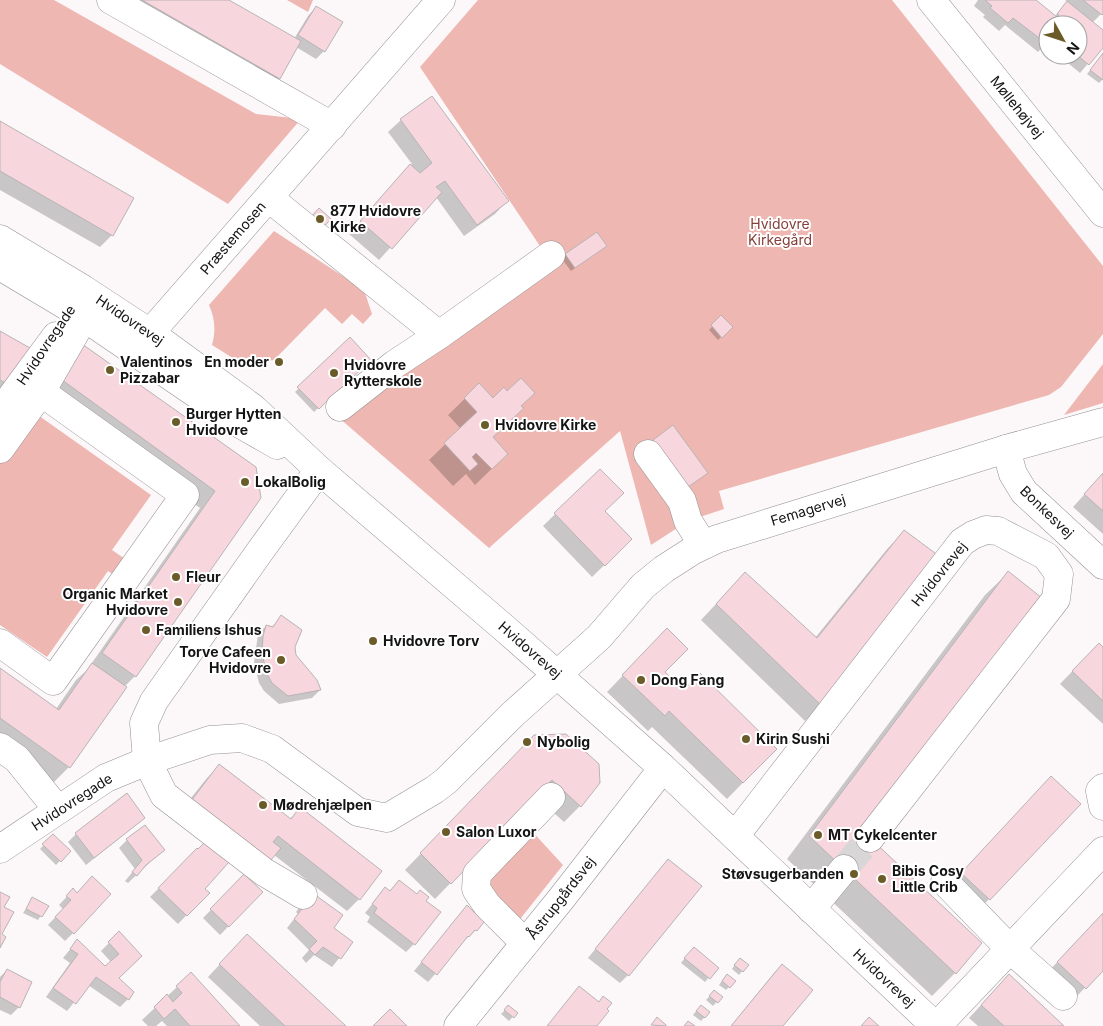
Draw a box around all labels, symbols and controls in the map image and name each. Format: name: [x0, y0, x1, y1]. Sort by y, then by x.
north arrow: [1038, 15, 1088, 65]
text: N: [1063, 39, 1083, 58]
street label: Møllehøjvej: [987, 72, 1048, 141]
street label: Præstemosen: [196, 198, 269, 278]
place label: 877 Hvidovre Kirke: [330, 202, 421, 235]
marker: 877 Hvidovre Kirke: [314, 213, 326, 225]
park label: Hvidovre Kirkegård: [748, 215, 812, 248]
street label: Hvidovrevej: [93, 291, 168, 349]
street label: Hvidovregade: [13, 302, 79, 388]
place label: Valentinos Pizzabar: [120, 353, 193, 386]
place label: En moder: [204, 353, 269, 370]
marker: En moder: [273, 356, 285, 368]
place label: Hvidovre Rytterskole: [344, 356, 422, 389]
marker: Valentinos Pizzabar: [104, 364, 116, 376]
marker: Hvidovre Rytterskole: [328, 367, 340, 379]
place label: Burger Hytten Hvidovre: [186, 405, 282, 438]
marker: Burger Hytten Hvidovre: [170, 416, 182, 428]
place label: Hvidovre Kirke: [495, 416, 596, 433]
marker: Hvidovre Kirke: [479, 419, 491, 431]
place label: LokalBolig: [255, 473, 326, 490]
marker: LokalBolig: [239, 476, 251, 488]
street label: Bonkesvej: [1017, 482, 1078, 541]
street label: Femagervej: [768, 490, 847, 529]
street label: Hvidovrevej: [907, 538, 970, 609]
place label: Fleur: [186, 568, 221, 585]
marker: Fleur: [170, 571, 182, 583]
place label: Organic Market Hvidovre: [62, 585, 168, 618]
marker: Organic Market Hvidovre: [172, 596, 184, 608]
street label: Hvidovrevej: [495, 617, 565, 682]
place label: Familiens Ishus: [156, 621, 262, 638]
marker: Familiens Ishus: [140, 624, 152, 636]
place label: Hvidovre Torv: [383, 632, 480, 649]
marker: Hvidovre Torv: [367, 635, 379, 647]
place label: Torve Cafeen Hvidovre: [179, 643, 271, 676]
marker: Torve Cafeen Hvidovre: [275, 654, 287, 666]
place label: Dong Fang: [651, 671, 724, 688]
marker: Dong Fang: [635, 674, 647, 686]
place label: Kirin Sushi: [756, 730, 830, 747]
place label: Nybolig: [537, 733, 590, 750]
marker: Kirin Sushi: [740, 733, 752, 745]
marker: Nybolig: [521, 736, 533, 748]
street label: Hvidovregade: [28, 769, 115, 834]
place label: Mødrehjælpen: [273, 796, 372, 813]
marker: Mødrehjælpen: [257, 799, 269, 811]
place label: Salon Luxor: [456, 823, 537, 840]
marker: Salon Luxor: [440, 826, 452, 838]
place label: MT Cykelcenter: [828, 826, 937, 843]
marker: MT Cykelcenter: [812, 829, 824, 841]
street label: Åstrupgårdsvej: [522, 852, 598, 942]
place label: Bibis Cosy Little Crib: [892, 862, 965, 895]
place label: Støvsugerbanden: [722, 865, 844, 882]
marker: Støvsugerbanden: [848, 868, 860, 880]
marker: Bibis Cosy Little Crib: [876, 873, 888, 885]
street label: Hvidovrevej: [850, 945, 919, 1011]

